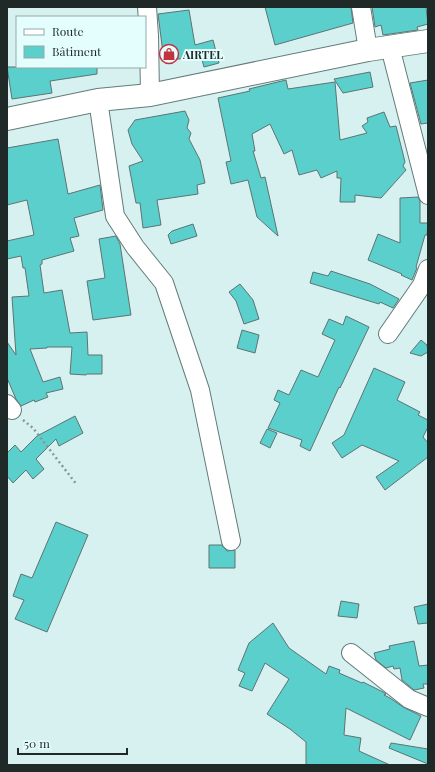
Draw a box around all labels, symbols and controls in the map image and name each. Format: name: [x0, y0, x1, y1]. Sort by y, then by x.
legend: [16, 16, 146, 68]
text: Route: [52, 23, 84, 39]
text: Bâtiment: [52, 43, 102, 59]
shop icon: AIRTEL: [158, 43, 180, 65]
place label: AIRTEL: [182, 47, 223, 62]
scale bar: [18, 730, 127, 756]
text: 50 m: [24, 735, 50, 751]

